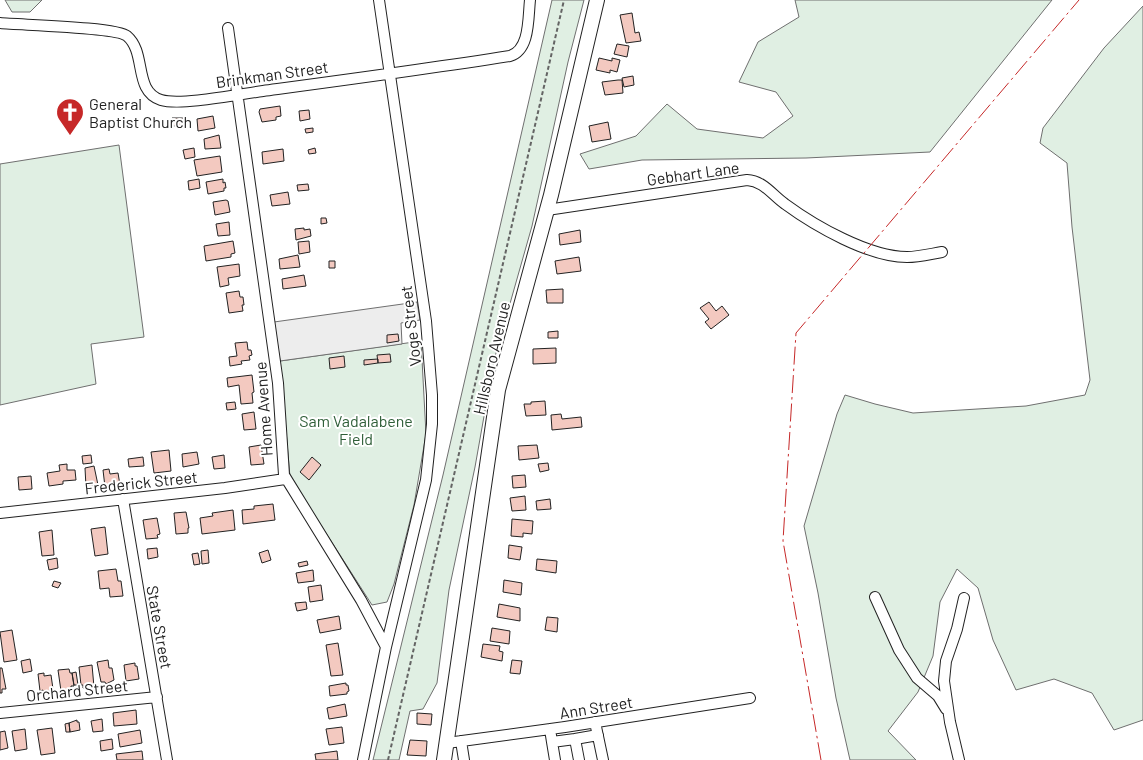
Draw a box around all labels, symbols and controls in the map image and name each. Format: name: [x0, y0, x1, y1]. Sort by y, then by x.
street label: Brinkman Street: [214, 57, 330, 91]
place label: General Baptist Church: [89, 94, 192, 131]
church icon: General Baptist Church: [55, 97, 85, 136]
street label: Gebhart Lane: [646, 157, 740, 189]
street label: Voge Street: [396, 284, 424, 368]
street label: Hillsboro Avenue: [469, 300, 513, 416]
street label: Home Avenue: [250, 361, 276, 457]
park label: Sam Vadalabene Field: [299, 411, 413, 448]
street label: Frederick Street: [84, 467, 198, 497]
street label: State Street: [143, 584, 177, 670]
street label: Orchard Street: [25, 675, 129, 705]
street label: Ann Street: [558, 692, 634, 722]

